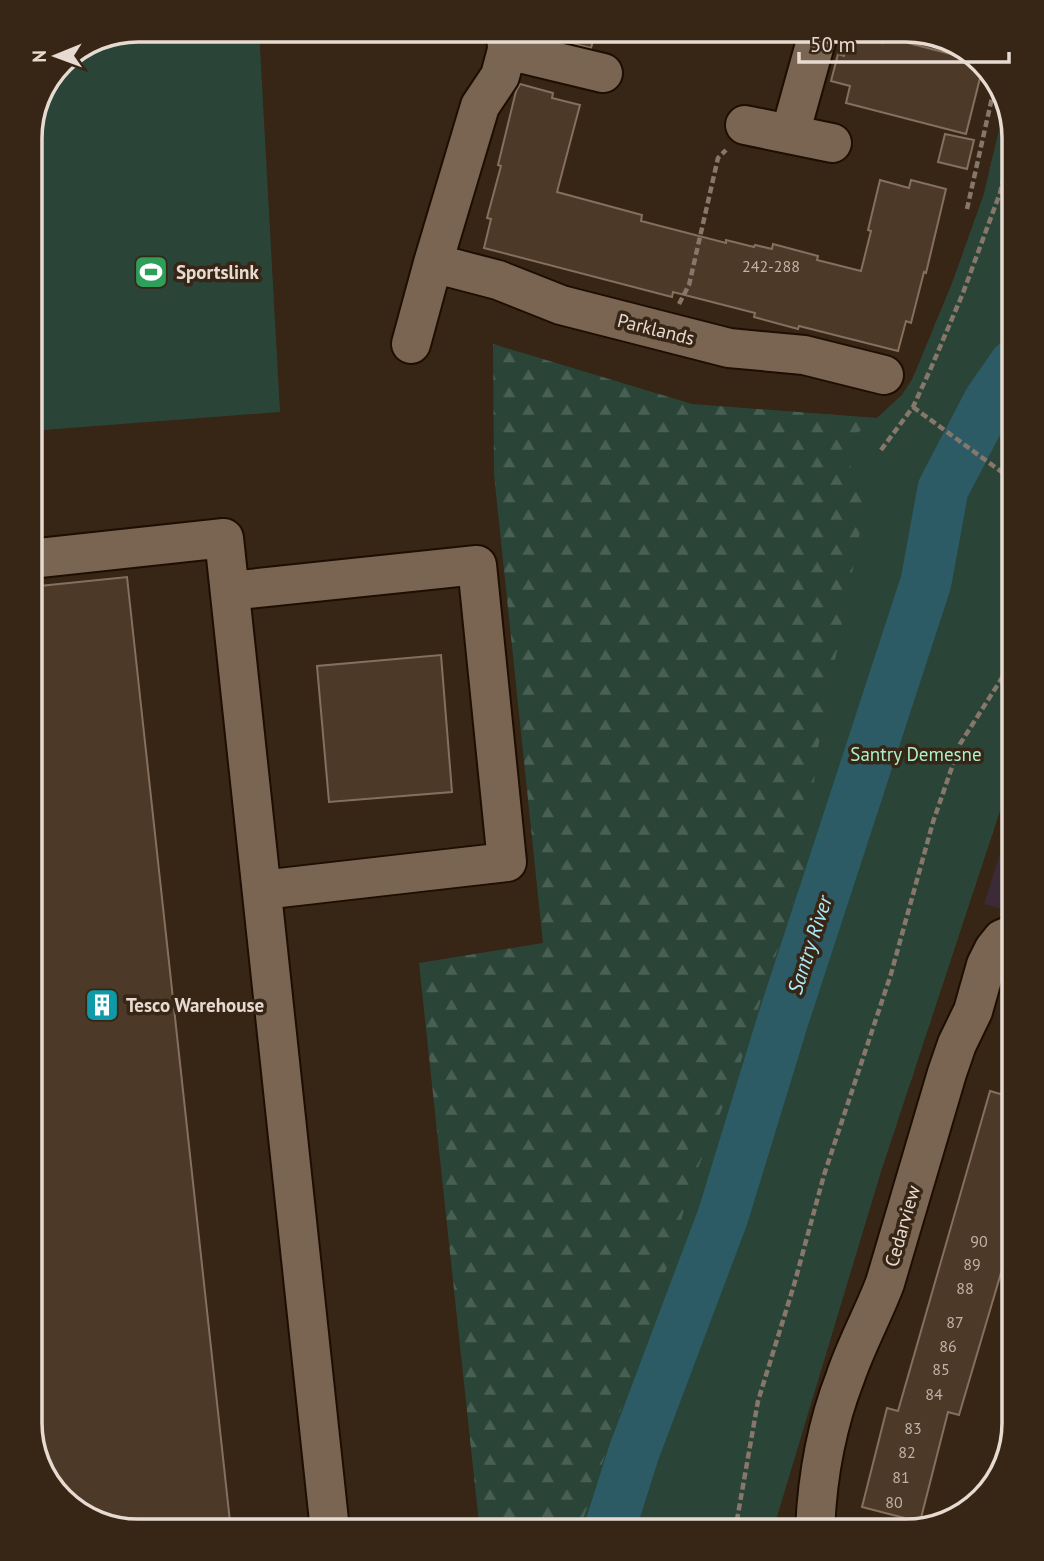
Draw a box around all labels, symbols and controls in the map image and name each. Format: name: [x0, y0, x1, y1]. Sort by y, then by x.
north arrow: [21, 21, 91, 91]
scale bar: [799, 21, 1009, 65]
text: 50 m: [810, 31, 856, 58]
text: N: [27, 50, 51, 63]
sports icon: Sportslink: [132, 253, 170, 291]
house number: 242-288: [742, 256, 800, 276]
place label: Sportslink: [176, 260, 259, 284]
street label: Parklands: [615, 308, 697, 350]
park label: Santry Demesne: [850, 742, 982, 766]
water label: Santry River: [781, 890, 839, 998]
building icon: Tesco Warehouse: [83, 986, 121, 1024]
place label: Tesco Warehouse: [126, 993, 264, 1017]
street label: Cedarview: [879, 1182, 925, 1269]
house number: 90: [970, 1231, 988, 1251]
house number: 89: [963, 1254, 981, 1274]
house number: 88: [956, 1278, 974, 1298]
house number: 87: [946, 1312, 964, 1332]
house number: 86: [939, 1336, 957, 1356]
house number: 85: [932, 1359, 950, 1379]
house number: 84: [925, 1384, 943, 1404]
house number: 83: [904, 1418, 922, 1438]
house number: 82: [898, 1442, 916, 1462]
house number: 81: [892, 1467, 910, 1487]
house number: 80: [885, 1492, 903, 1512]

